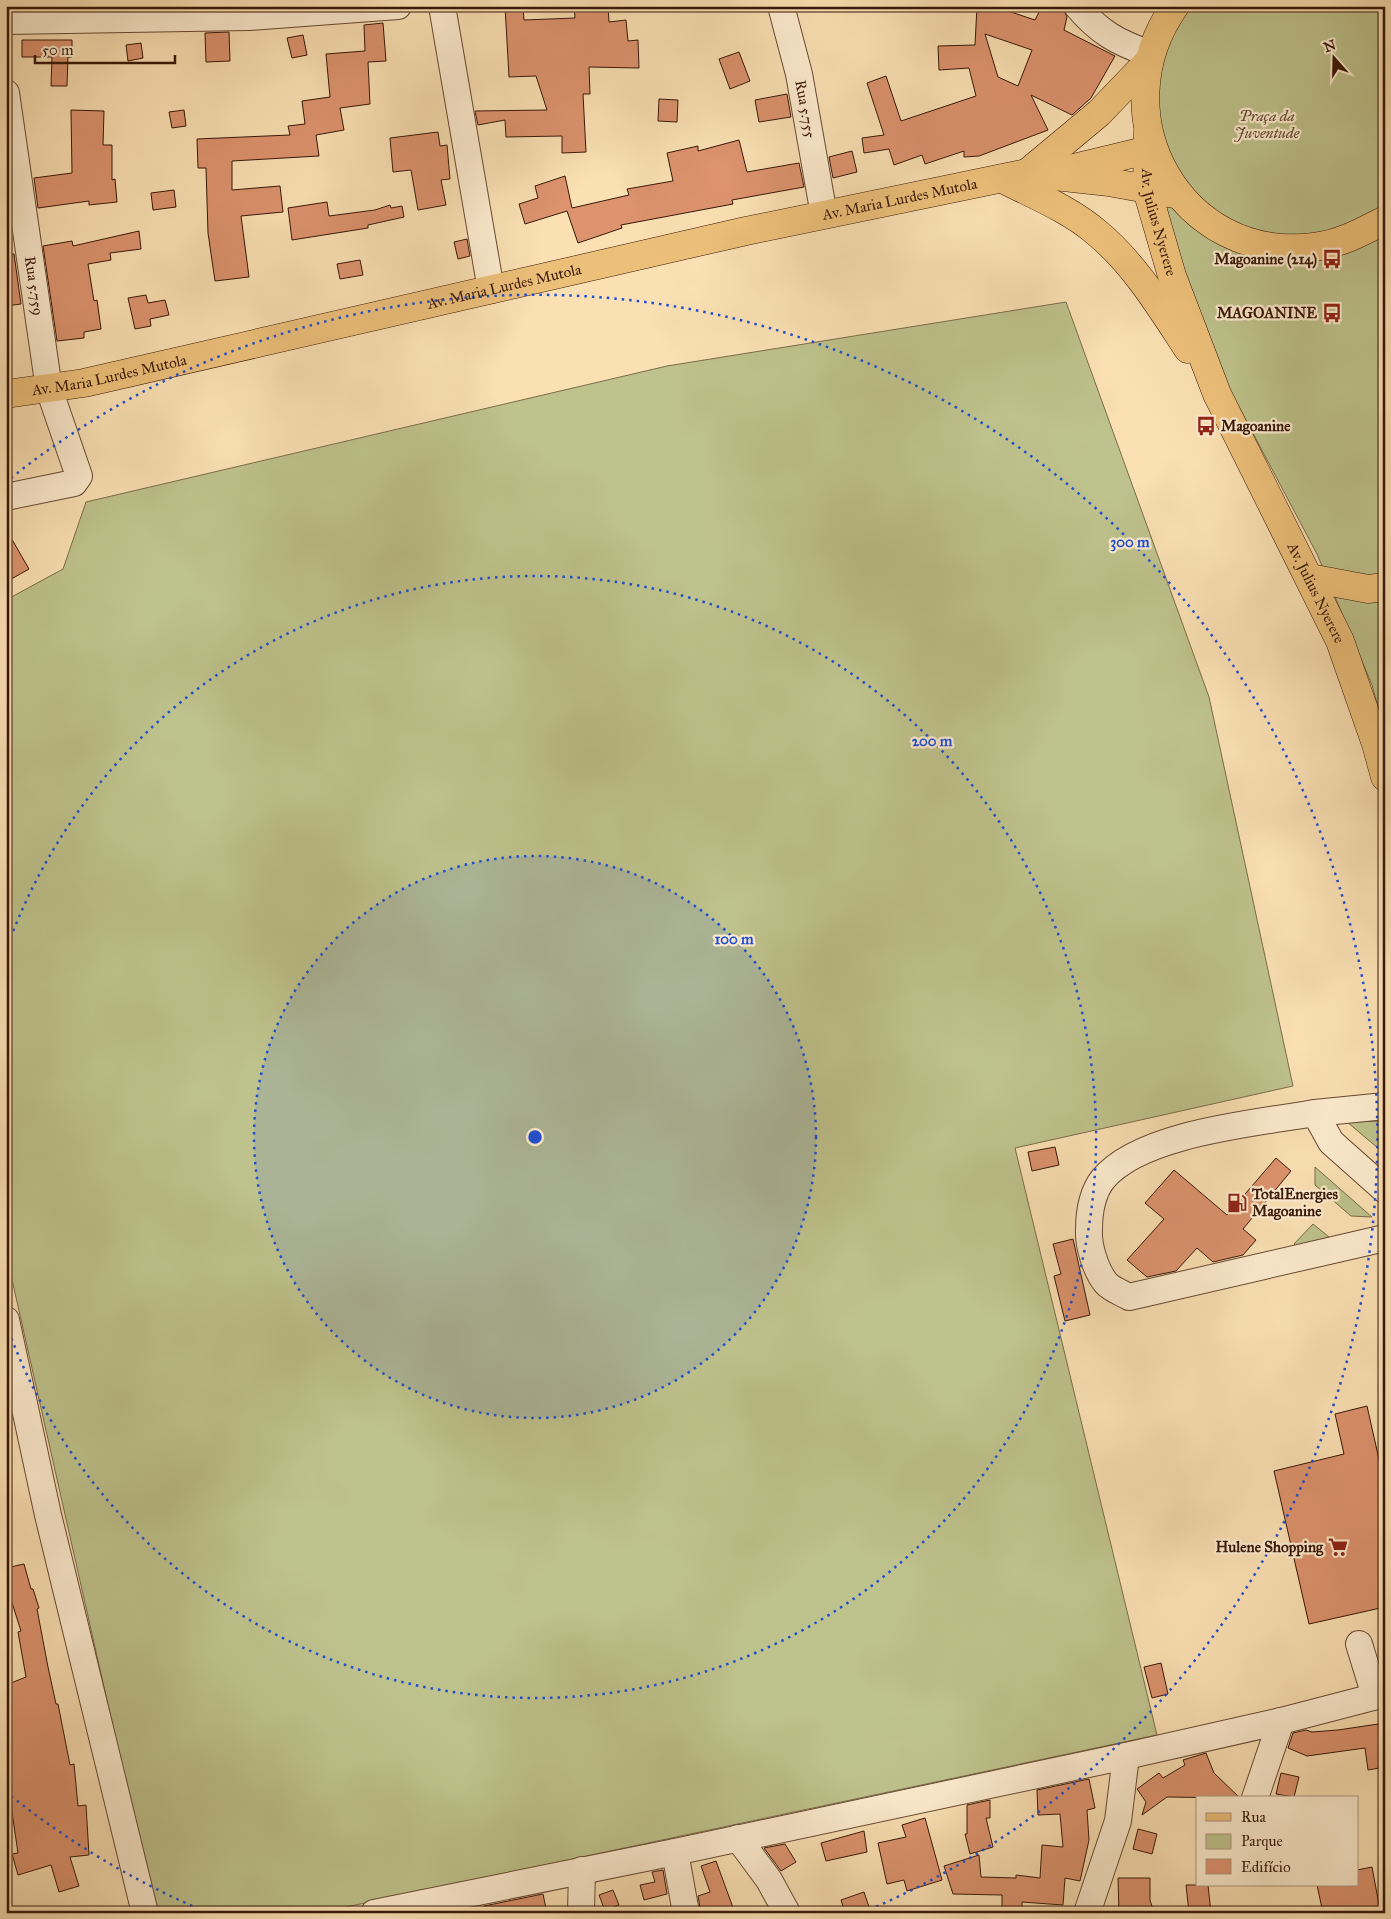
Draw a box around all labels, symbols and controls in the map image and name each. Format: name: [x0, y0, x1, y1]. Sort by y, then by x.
scale bar: [35, 32, 175, 64]
north arrow: [1308, 32, 1358, 82]
text: N: [1321, 36, 1338, 56]
text: 50 m: [42, 41, 74, 59]
street label: Rua 5.755: [791, 79, 819, 140]
park label: Praça da Juventude: [1234, 107, 1300, 142]
street label: Av. Julius Nyerere: [1137, 168, 1181, 278]
street label: Av. Maria Lurdes Mutola: [820, 174, 979, 224]
bus stop icon: Magoanine (214): [1321, 248, 1343, 270]
place label: Magoanine (214): [1214, 250, 1317, 269]
street label: Rua 5.759: [21, 255, 47, 317]
street label: Av. Maria Lurdes Mutola: [425, 260, 584, 313]
bus stop icon: MAGOANINE: [1321, 302, 1343, 324]
place label: MAGOANINE: [1217, 304, 1317, 322]
street label: Av. Maria Lurdes Mutola: [30, 351, 189, 399]
bus stop icon: Magoanine: [1195, 415, 1217, 437]
place label: Magoanine: [1221, 417, 1291, 436]
text: 300 m: [1110, 533, 1150, 552]
street label: Av. Julius Nyerere: [1283, 539, 1349, 646]
text: 200 m: [912, 732, 953, 750]
text: 100 m: [714, 930, 754, 948]
centre of rings: [526, 1128, 544, 1146]
place label: TotalEnergies Magoanine: [1251, 1185, 1338, 1221]
fuel station icon: TotalEnergies Magoanine: [1226, 1192, 1248, 1214]
supermarket icon: Hulene Shopping: [1327, 1536, 1349, 1558]
place label: Hulene Shopping: [1216, 1538, 1324, 1557]
legend: [1196, 1796, 1358, 1886]
text: Rua: [1241, 1808, 1266, 1826]
text: Parque: [1241, 1832, 1283, 1851]
text: Edifício: [1241, 1858, 1291, 1876]

